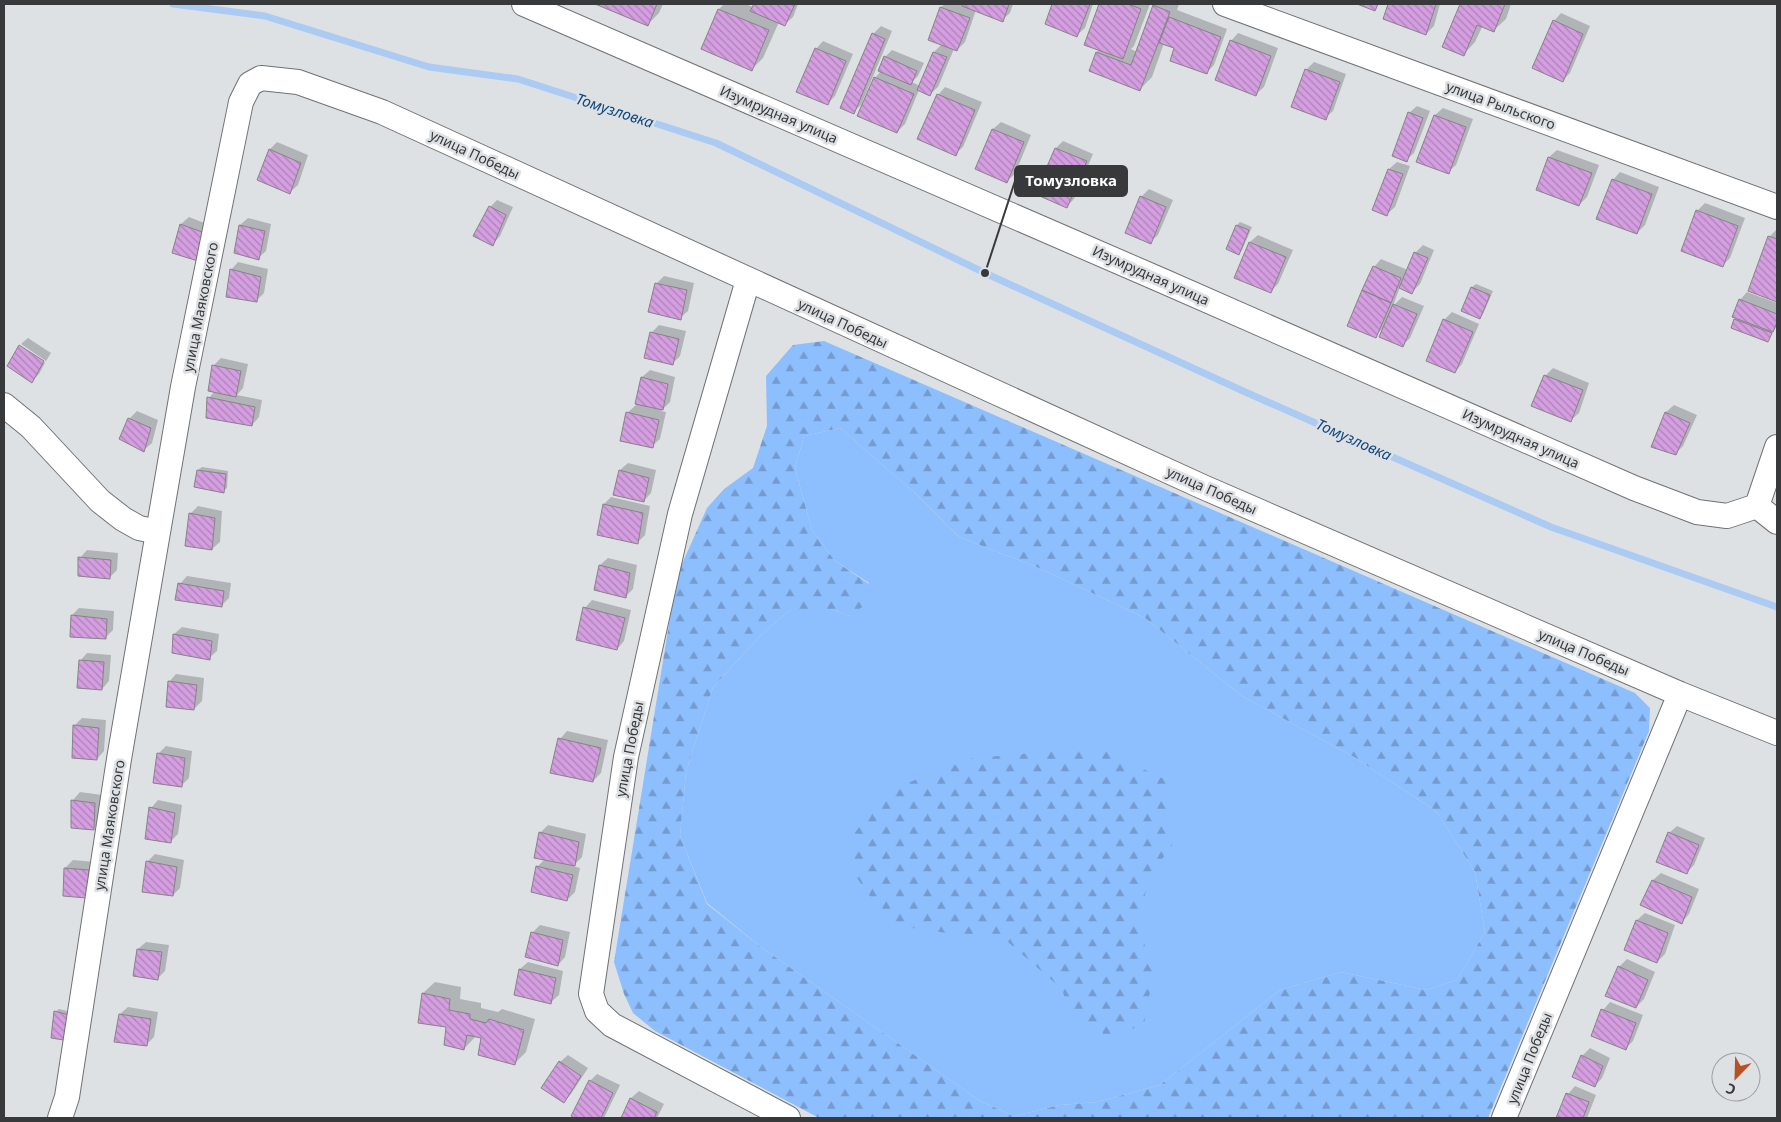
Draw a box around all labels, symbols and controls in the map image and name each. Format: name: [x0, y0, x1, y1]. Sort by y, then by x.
street label: улица Рыльского: [1444, 76, 1558, 134]
street label: Изумрудная улица: [717, 81, 841, 147]
water label: Томузловка: [574, 88, 657, 132]
street label: улица Победы: [427, 125, 523, 183]
callout: Томузловка: [1015, 166, 1127, 196]
text: Томузловка: [1025, 170, 1117, 190]
street label: улица Маяковского: [178, 240, 222, 374]
street label: Изумрудная улица: [1090, 241, 1212, 309]
street label: улица Победы: [795, 294, 891, 352]
street label: Изумрудная улица: [1460, 404, 1582, 472]
water label: Томузловка: [1313, 413, 1395, 465]
street label: улица Победы: [1164, 462, 1260, 518]
street label: улица Победы: [1536, 624, 1632, 680]
street label: улица Победы: [610, 700, 648, 798]
street label: улица Маяковского: [89, 758, 129, 892]
street label: улица Победы: [1502, 1009, 1556, 1107]
north arrow: [1711, 1052, 1761, 1102]
text: С: [1723, 1079, 1739, 1100]

